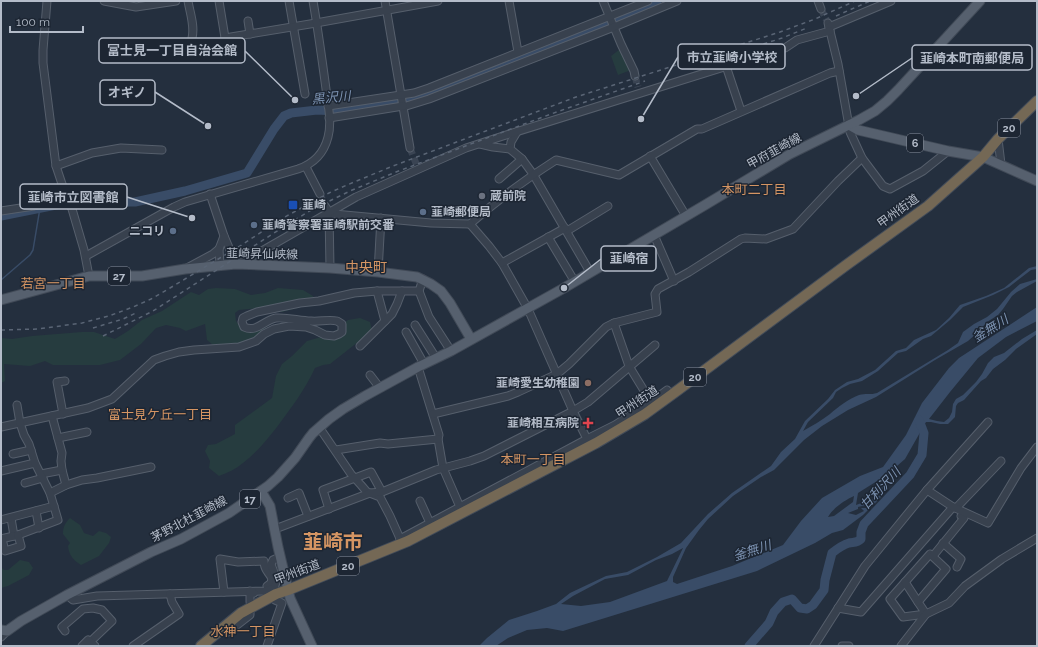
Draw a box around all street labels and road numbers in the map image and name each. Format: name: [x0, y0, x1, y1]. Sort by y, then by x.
road number: 20: [998, 119, 1020, 137]
street label: 甲府韮崎線: [744, 130, 804, 172]
road number: 6: [907, 134, 923, 152]
street label: 甲州街道: [874, 191, 922, 231]
street label: 韮崎昇仙峡線: [226, 246, 298, 262]
road number: 27: [108, 267, 130, 285]
road number: 20: [684, 368, 706, 386]
street label: 甲州街道: [613, 383, 661, 421]
road number: 17: [240, 490, 260, 508]
street label: 茅野北杜韮崎線: [149, 493, 229, 545]
street label: 甲州街道: [272, 557, 322, 587]
road number: 20: [337, 557, 359, 575]

